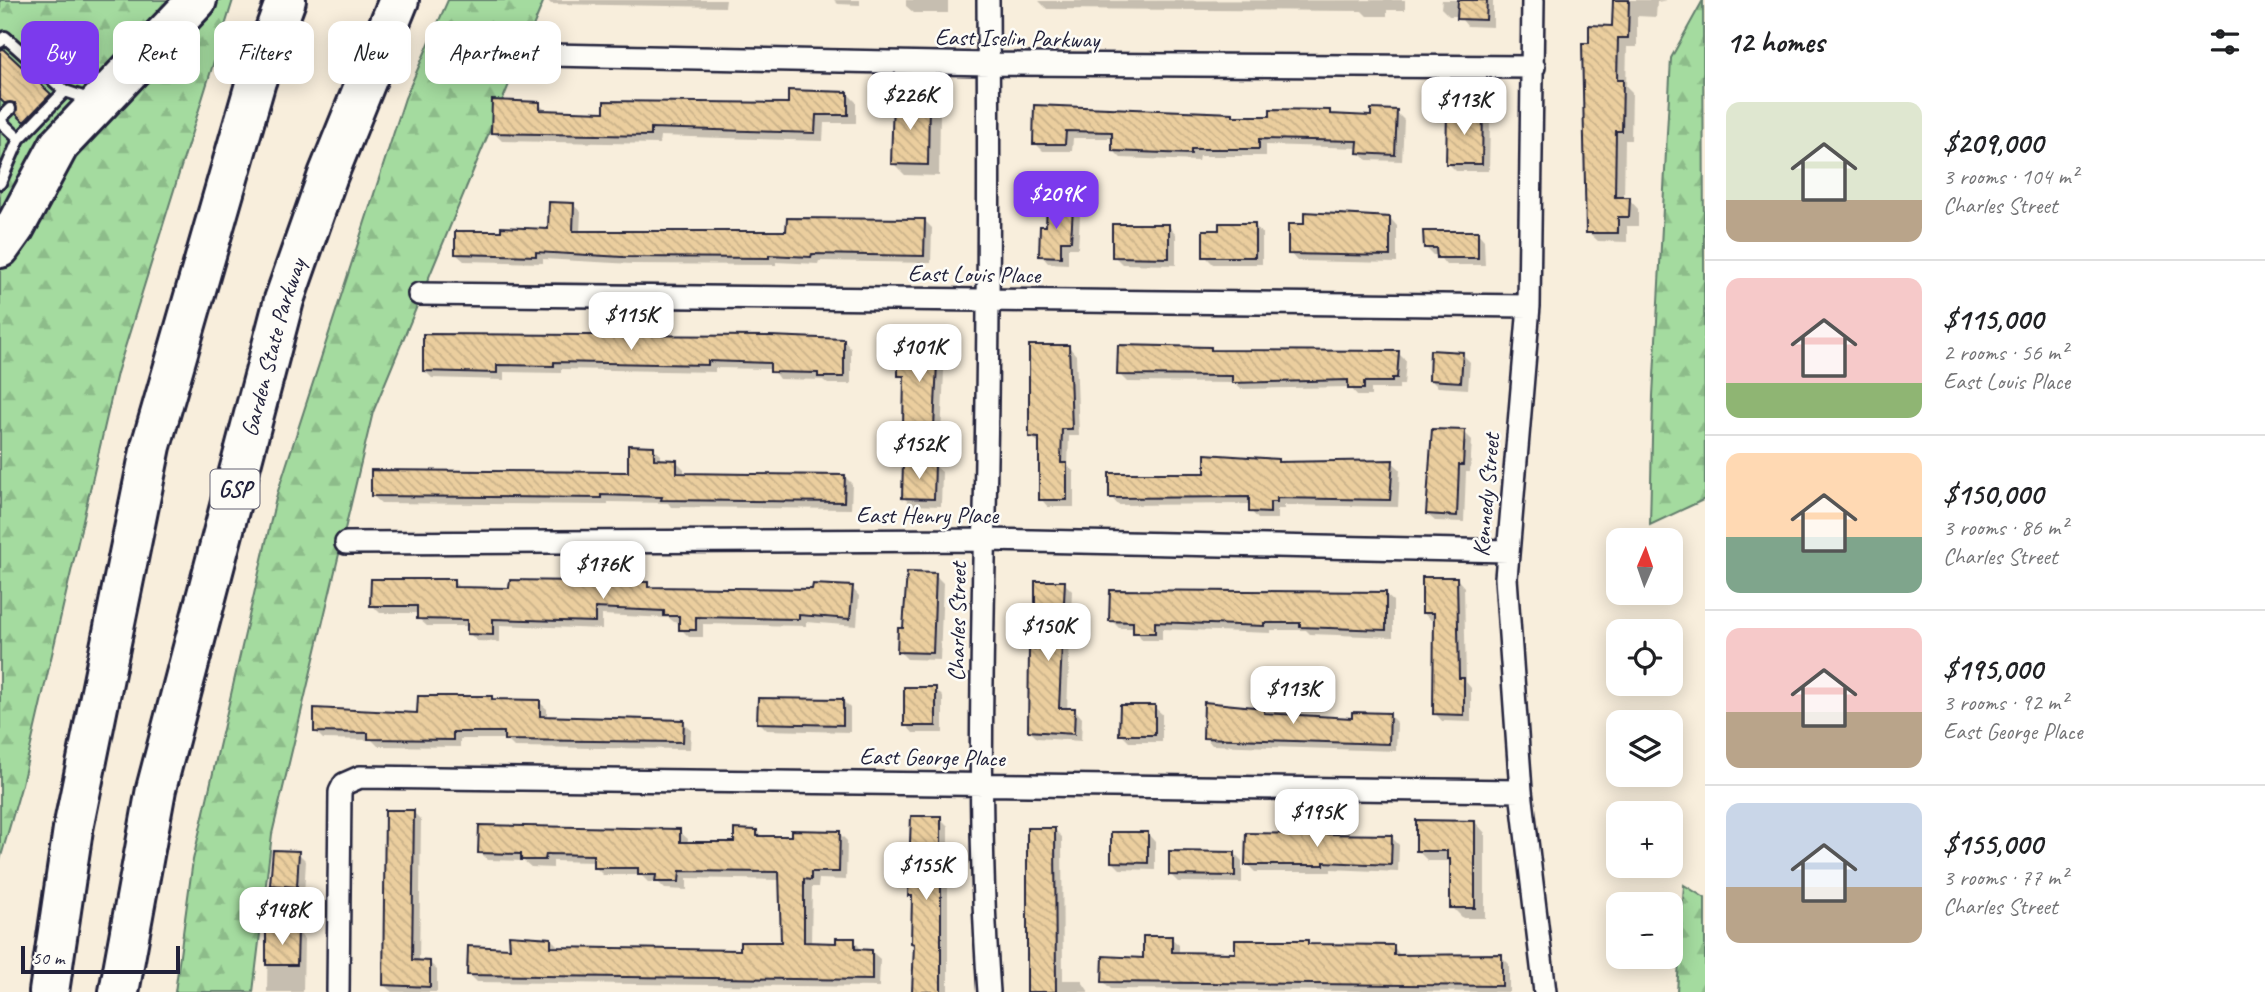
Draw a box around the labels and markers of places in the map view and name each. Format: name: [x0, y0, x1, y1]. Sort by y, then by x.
pin: $226K: [861, 72, 959, 132]
pin: $113K: [1415, 78, 1513, 137]
pin: $209K: [1007, 172, 1105, 231]
pin: $115K: [582, 292, 680, 352]
pin: $101K: [870, 324, 968, 384]
pin: $152K: [870, 421, 968, 481]
pin: $176K: [554, 542, 652, 601]
pin: $150K: [999, 604, 1097, 663]
pin: $113K: [1244, 666, 1342, 726]
pin: $195K: [1268, 790, 1366, 849]
pin: $155K: [877, 842, 975, 902]
pin: $148K: [233, 888, 331, 947]

